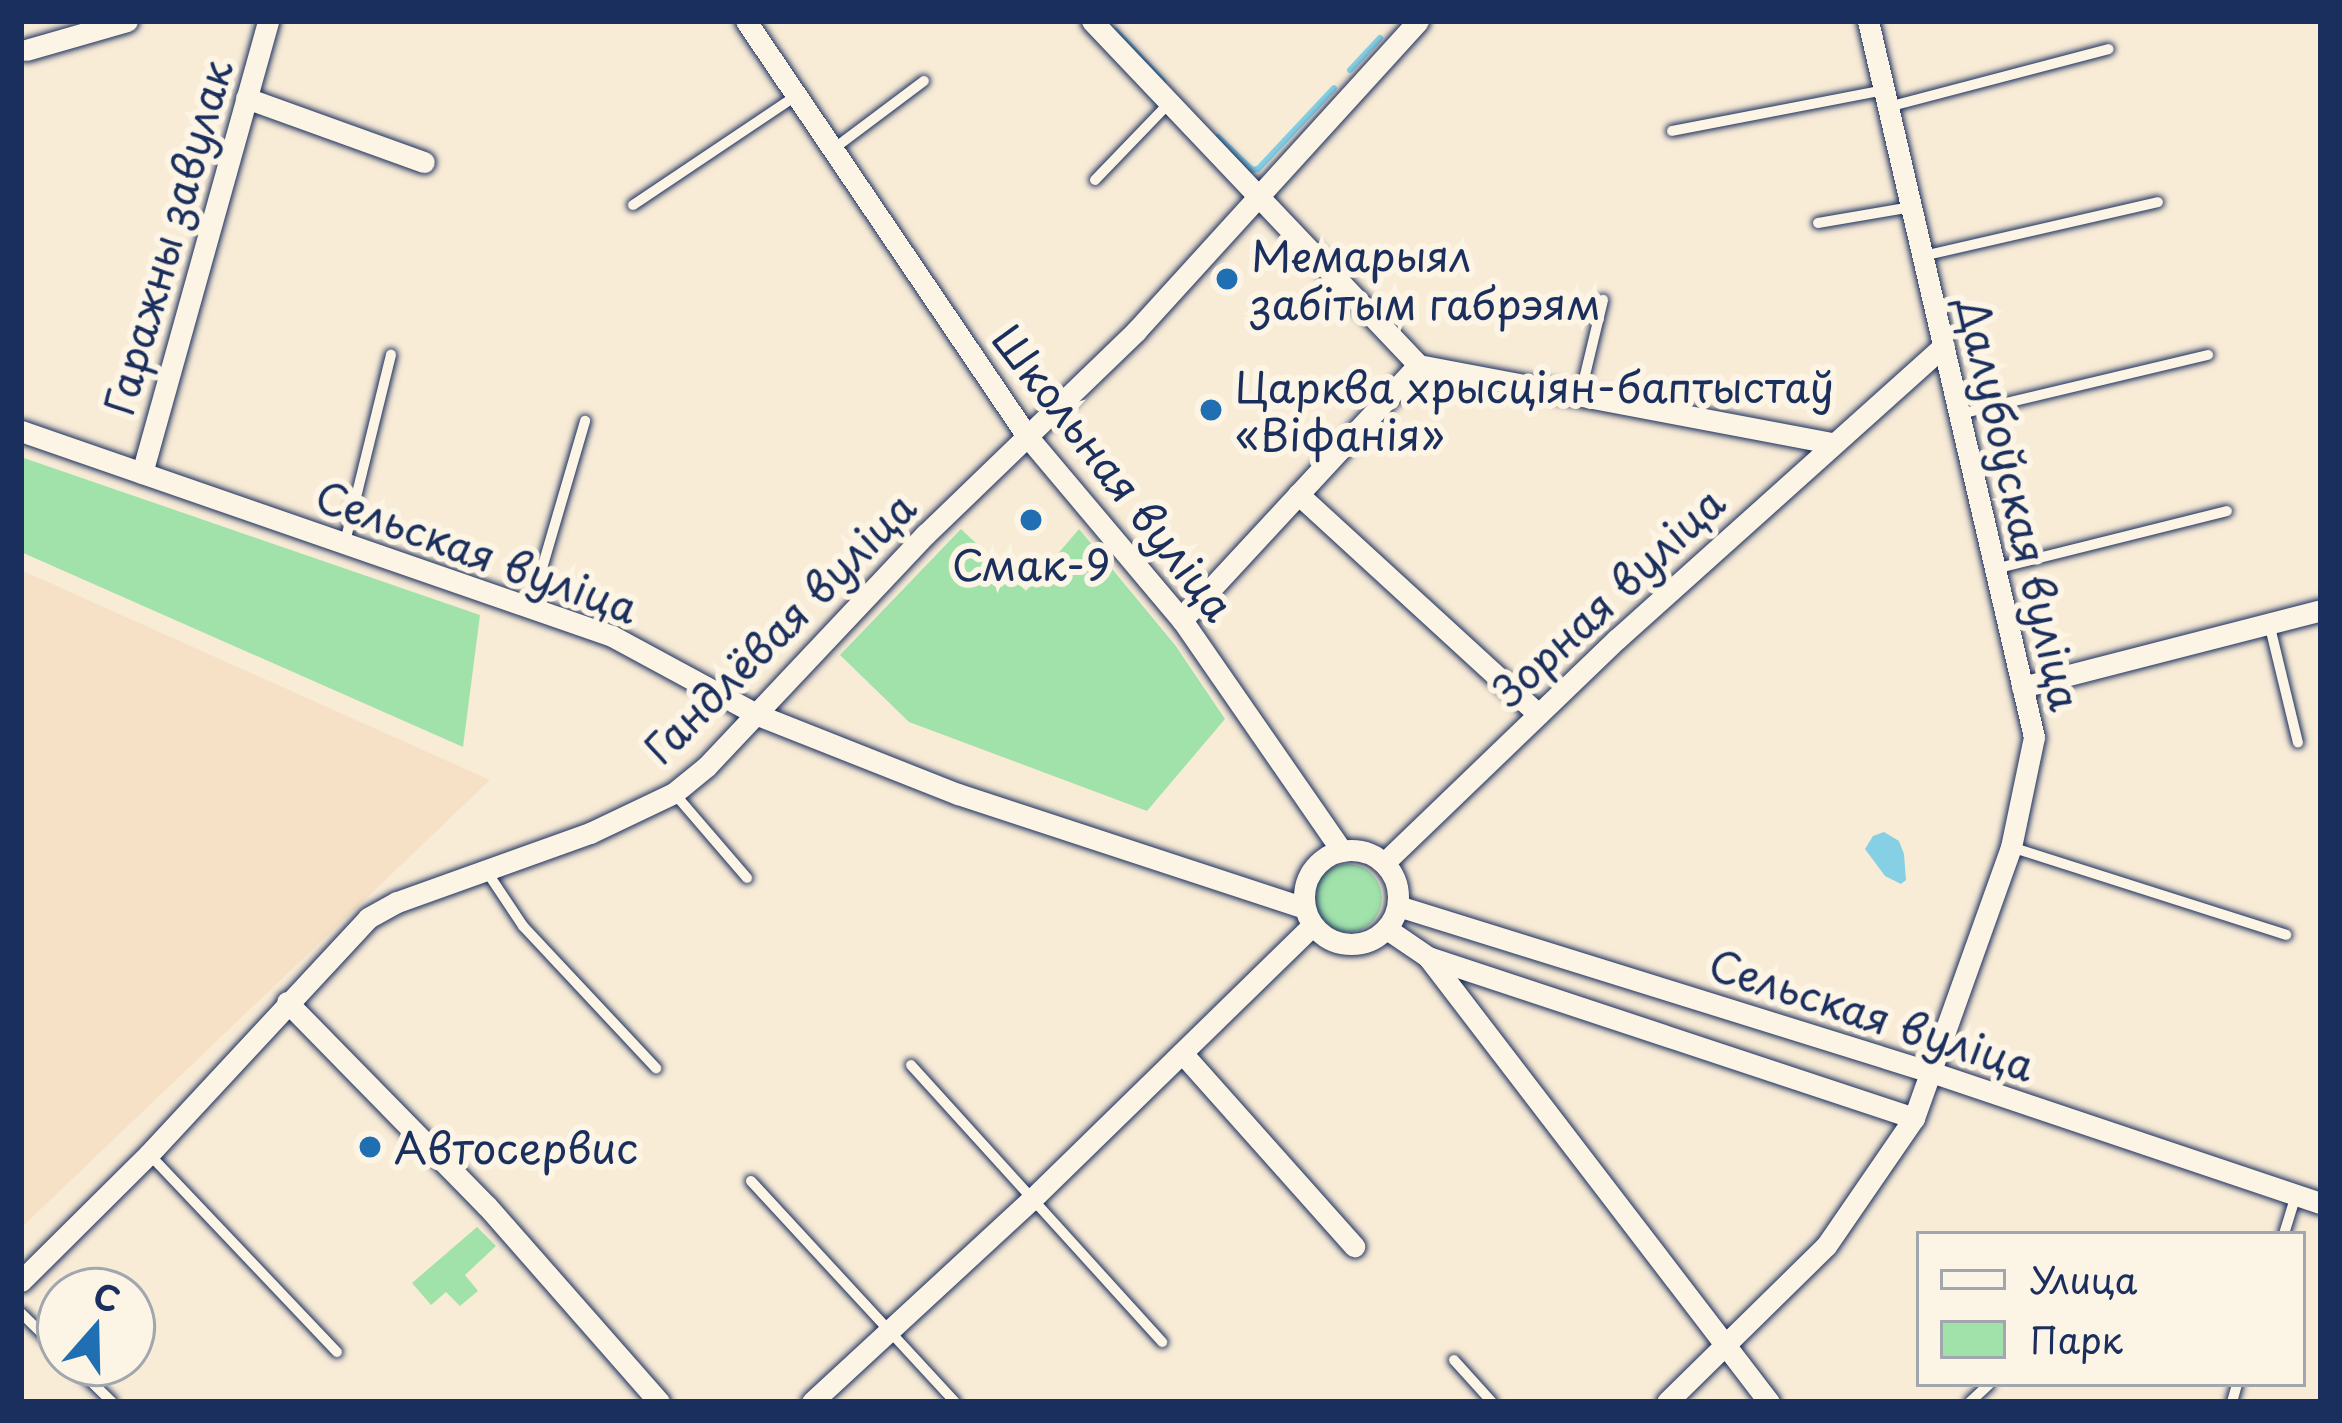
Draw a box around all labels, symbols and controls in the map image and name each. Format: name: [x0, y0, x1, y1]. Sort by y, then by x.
street label: Гаражны завулак: [92, 52, 242, 422]
place label: Мемарыял забітым габрэям: [1251, 230, 1604, 328]
marker: Мемарыял забітым габрэям: [1214, 266, 1240, 292]
street label: Далубоўская вуліца: [1948, 292, 2092, 716]
street label: Школьная вуліца: [982, 313, 1246, 631]
place label: Царква хрысціян-баптыстаў «Віфанія»: [1235, 361, 1836, 460]
marker: Царква хрысціян-баптыстаў «Віфанія»: [1198, 397, 1224, 423]
street label: Сельская вуліца: [308, 469, 646, 633]
street label: Зорная вуліца: [1481, 476, 1735, 716]
street label: Гандлёвая вуліца: [632, 480, 926, 774]
marker: Смак-9: [1018, 507, 1044, 533]
place label: Смак-9: [952, 539, 1110, 589]
street label: Сельская вуліца: [1702, 937, 2042, 1091]
place label: Автосервис: [394, 1122, 638, 1172]
marker: Автосервис: [357, 1134, 383, 1160]
legend: [1916, 1231, 2306, 1387]
text: Улица: [2030, 1252, 2137, 1306]
north arrow: [36, 1267, 156, 1387]
text: С: [87, 1268, 127, 1324]
text: Парк: [2030, 1312, 2123, 1366]

